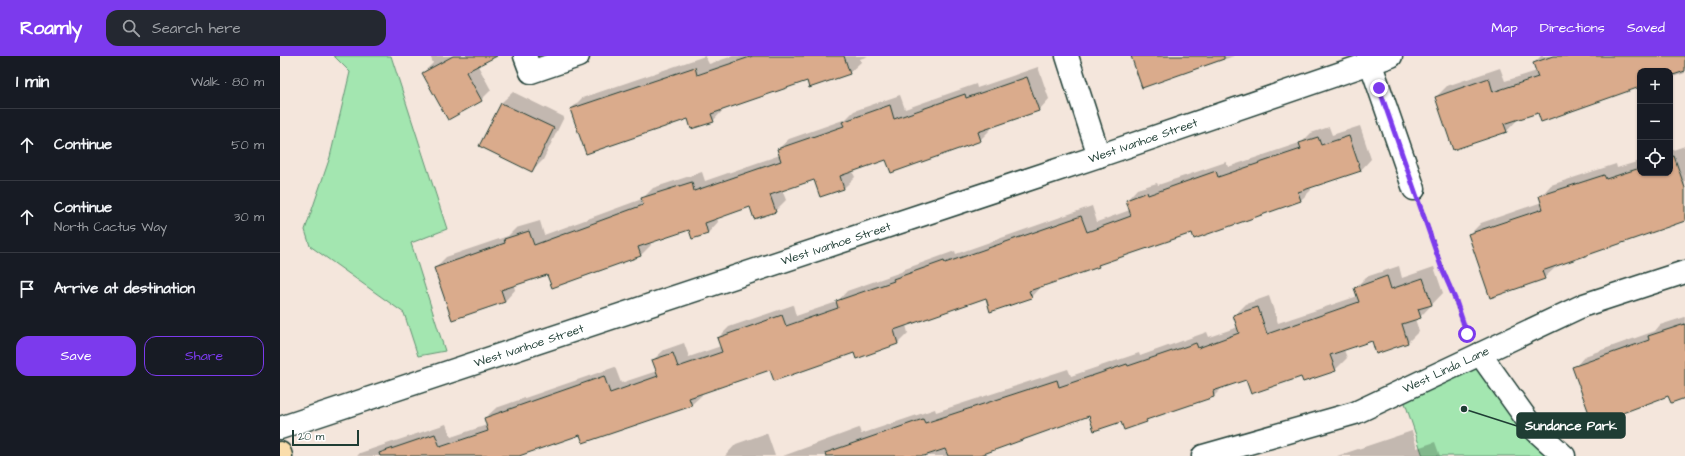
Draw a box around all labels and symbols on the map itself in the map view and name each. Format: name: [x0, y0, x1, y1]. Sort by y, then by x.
route end: [1370, 79, 1388, 97]
street label: West Ivanhoe Street: [1086, 114, 1200, 168]
street label: West Ivanhoe Street: [779, 218, 893, 270]
street label: West Ivanhoe Street: [472, 320, 586, 372]
route start: [1458, 325, 1476, 343]
street label: West Linda Lane: [1400, 342, 1492, 397]
callout: Sundance Park: [1517, 413, 1625, 438]
text: Sundance Park: [1524, 417, 1618, 435]
scale bar: [292, 428, 359, 447]

